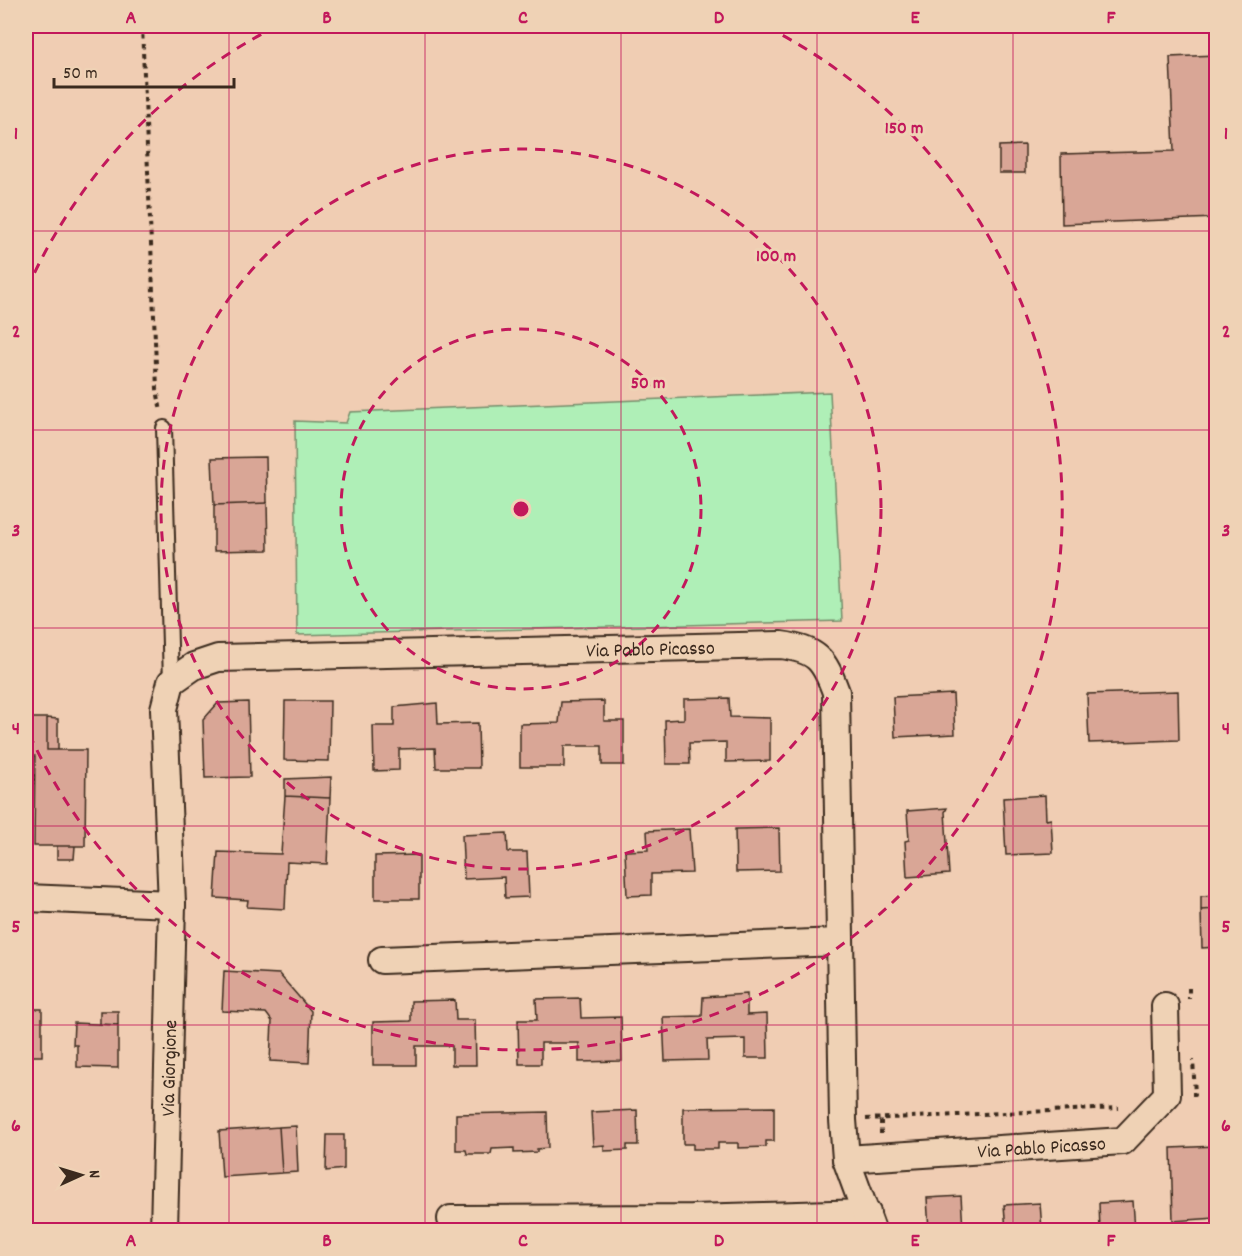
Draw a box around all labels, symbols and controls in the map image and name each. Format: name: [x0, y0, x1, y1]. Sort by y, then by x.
text: A: [126, 5, 137, 33]
text: B: [322, 5, 332, 33]
text: C: [518, 5, 528, 33]
text: D: [714, 5, 725, 33]
text: E: [910, 5, 920, 33]
text: F: [1107, 5, 1117, 33]
scale bar: [54, 51, 234, 89]
text: 50 m: [63, 62, 98, 87]
text: 150 m: [885, 117, 923, 142]
text: 1: [14, 121, 18, 149]
text: 1: [1224, 121, 1228, 149]
text: 100 m: [756, 245, 796, 270]
text: 2: [12, 319, 20, 347]
text: 2: [1222, 319, 1230, 347]
text: 50 m: [631, 372, 665, 397]
centre of rings: [511, 499, 531, 519]
text: 3: [12, 518, 20, 546]
text: 3: [1222, 518, 1230, 546]
street label: Via Pablo Picasso: [586, 636, 715, 666]
text: 4: [12, 716, 20, 744]
text: 4: [1222, 716, 1230, 744]
text: 5: [11, 914, 21, 942]
text: 5: [1221, 914, 1231, 942]
street label: Via Giorgione: [156, 1019, 186, 1117]
text: 6: [11, 1113, 21, 1141]
text: 6: [1221, 1113, 1231, 1141]
street label: Via Pablo Picasso: [977, 1131, 1107, 1167]
north arrow: [51, 1145, 111, 1205]
text: N: [82, 1169, 105, 1179]
text: A: [126, 1228, 137, 1256]
text: B: [322, 1228, 332, 1256]
text: C: [518, 1228, 528, 1256]
text: D: [714, 1228, 725, 1256]
text: E: [910, 1228, 920, 1256]
text: F: [1107, 1228, 1117, 1256]

